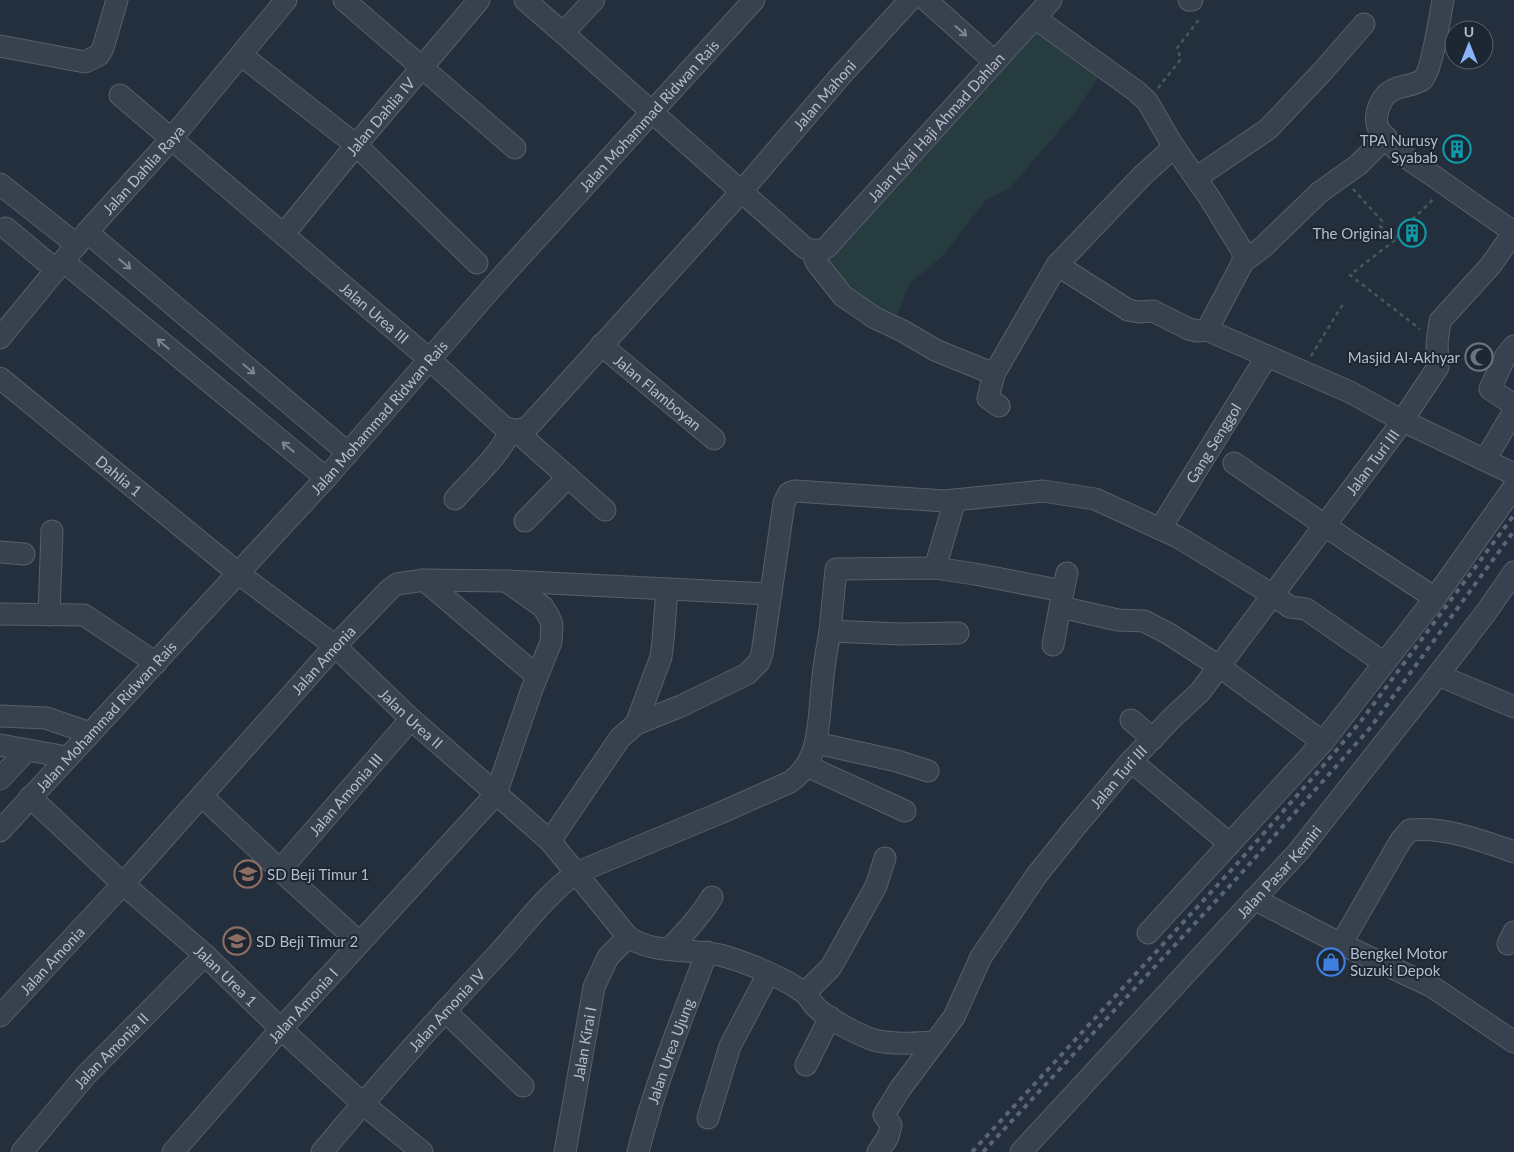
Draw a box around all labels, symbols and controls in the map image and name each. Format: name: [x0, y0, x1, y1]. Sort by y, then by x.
north arrow: [1444, 20, 1494, 70]
text: U: [1464, 23, 1474, 40]
one-way arrow: [954, 25, 967, 37]
street label: Jalan Mohammad Ridwan Rais: [575, 36, 722, 195]
street label: Jalan Kyai Haji Ahmad Dahlan: [864, 49, 1008, 205]
street label: Jalan Mahoni: [789, 56, 859, 134]
street label: Jalan Dahlia IV: [342, 73, 419, 159]
street label: Jalan Dahlia Raya: [98, 121, 188, 218]
place label: TPA Nurusy Syabab: [1360, 131, 1438, 166]
building icon: TPA Nurusy Syabab: [1442, 134, 1472, 164]
building icon: The Original: [1397, 218, 1427, 248]
place label: The Original: [1312, 224, 1393, 242]
one-way arrow: [118, 258, 131, 270]
street label: Jalan Urea III: [337, 278, 413, 347]
street label: Jalan Mohammad Ridwan Rais: [307, 337, 451, 498]
one-way arrow: [156, 338, 169, 349]
mosque icon: Masjid Al-Akhyar: [1464, 342, 1494, 372]
place label: Masjid Al-Akhyar: [1348, 348, 1461, 366]
street label: Jalan Flamboyan: [610, 351, 705, 434]
one-way arrow: [242, 363, 255, 375]
street label: Gang Senggol: [1182, 400, 1245, 486]
street label: Jalan Turi III: [1342, 426, 1403, 498]
one-way arrow: [282, 442, 295, 453]
street label: Dahlia 1: [92, 451, 146, 500]
street label: Jalan Amonia: [287, 622, 359, 698]
street label: Jalan Mohammad Ridwan Rais: [32, 637, 180, 796]
street label: Jalan Urea II: [375, 684, 447, 752]
street label: Jalan Turi III: [1086, 741, 1150, 812]
street label: Jalan Amonia III: [305, 750, 386, 839]
street label: Jalan Pasar Kemiri: [1233, 822, 1325, 922]
school or university icon: SD Beji Timur 1: [233, 859, 263, 889]
place label: SD Beji Timur 1: [267, 865, 369, 883]
street label: Jalan Amonia: [16, 923, 88, 998]
school or university icon: SD Beji Timur 2: [222, 926, 252, 956]
place label: SD Beji Timur 2: [256, 932, 358, 950]
street label: Jalan Urea 1: [191, 941, 261, 1010]
place label: Bengkel Motor Suzuki Depok: [1350, 944, 1448, 979]
shop icon: Bengkel Motor Suzuki Depok: [1316, 947, 1346, 977]
street label: Jalan Amonia I: [264, 964, 341, 1046]
street label: Jalan Amonia IV: [405, 964, 489, 1055]
street label: Jalan Urea Ujung: [643, 995, 698, 1106]
street label: Jalan Kirai I: [569, 1005, 599, 1082]
street label: Jalan Amonia II: [70, 1009, 152, 1092]

